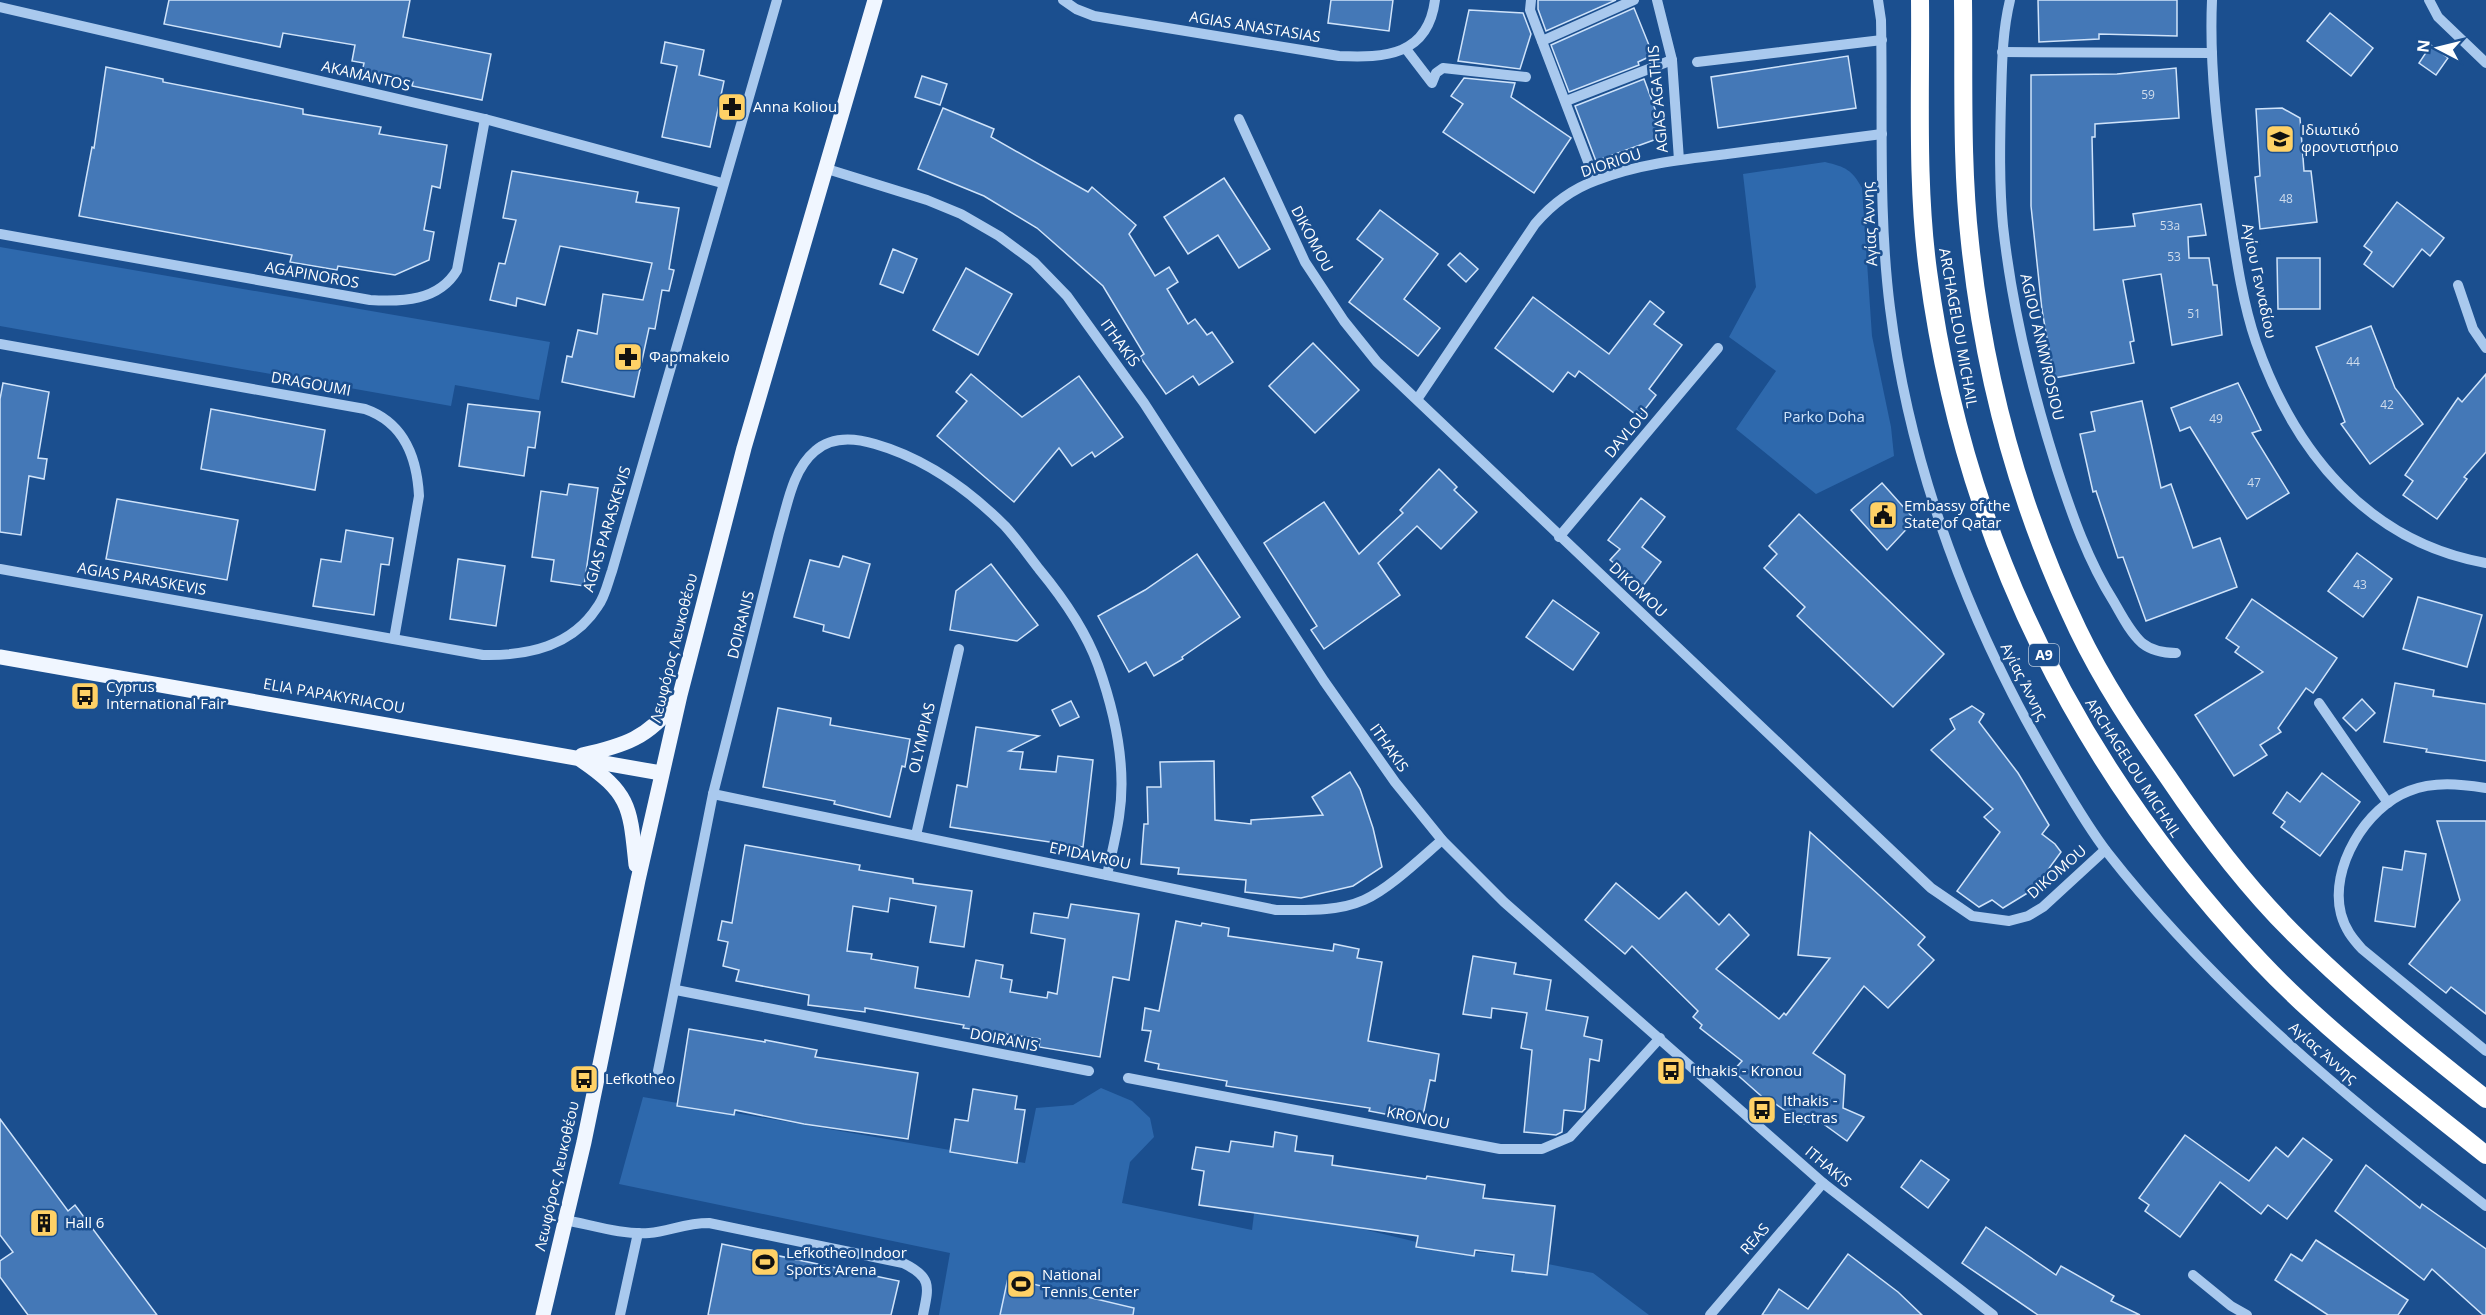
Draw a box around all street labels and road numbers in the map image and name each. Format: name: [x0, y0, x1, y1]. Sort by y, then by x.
street label: AGIAS ANASTASIAS: [1188, 6, 1322, 46]
street label: AGIAS AGATHIS: [1642, 45, 1672, 154]
street label: AKAMANTOS: [320, 55, 413, 95]
street label: DIORIOU: [1578, 143, 1644, 181]
street label: Αγίας Άννης: [1857, 181, 1881, 267]
street label: DIKOMOU: [1287, 202, 1339, 275]
street label: Αγίου Γενναδίου: [2238, 222, 2282, 340]
street label: ARCHAGELOU MICHAIL: [1935, 246, 1983, 409]
street label: AGAPINOROS: [264, 256, 361, 292]
street label: AGIOU ANMVROSIOU: [2016, 271, 2070, 422]
street label: ITHAKIS: [1097, 314, 1145, 370]
street label: DRAGOUMI: [270, 366, 353, 400]
street label: DAVLOU: [1599, 403, 1653, 462]
street label: AGIAS PARASKEVIS: [577, 463, 635, 594]
street label: AGIAS PARASKEVIS: [76, 557, 208, 599]
street label: DIKOMOU: [1606, 557, 1672, 621]
street label: Λεωφόρος Λευκοθέου: [645, 571, 701, 725]
street label: DOIRANIS: [722, 589, 758, 661]
street label: Αγίας Άννης: [1997, 639, 2053, 724]
road number: A9: [2029, 644, 2059, 666]
street label: ELIA PAPAKYRIACOU: [262, 673, 406, 717]
street label: ARCHAGELOU MICHAIL: [2081, 694, 2186, 841]
street label: OLYMPIAS: [903, 700, 939, 775]
street label: ITHAKIS: [1366, 719, 1414, 776]
street label: EPIDAVROU: [1048, 837, 1133, 873]
street label: DIKOMOU: [2023, 840, 2090, 902]
street label: Αγίας Άννης: [2285, 1017, 2362, 1088]
street label: DOIRANIS: [968, 1023, 1040, 1055]
street label: Λεωφόρος Λευκοθέου: [529, 1099, 583, 1253]
street label: KRONOU: [1385, 1101, 1452, 1133]
street label: ITHAKIS: [1801, 1141, 1856, 1191]
street label: REAS: [1735, 1218, 1773, 1258]

